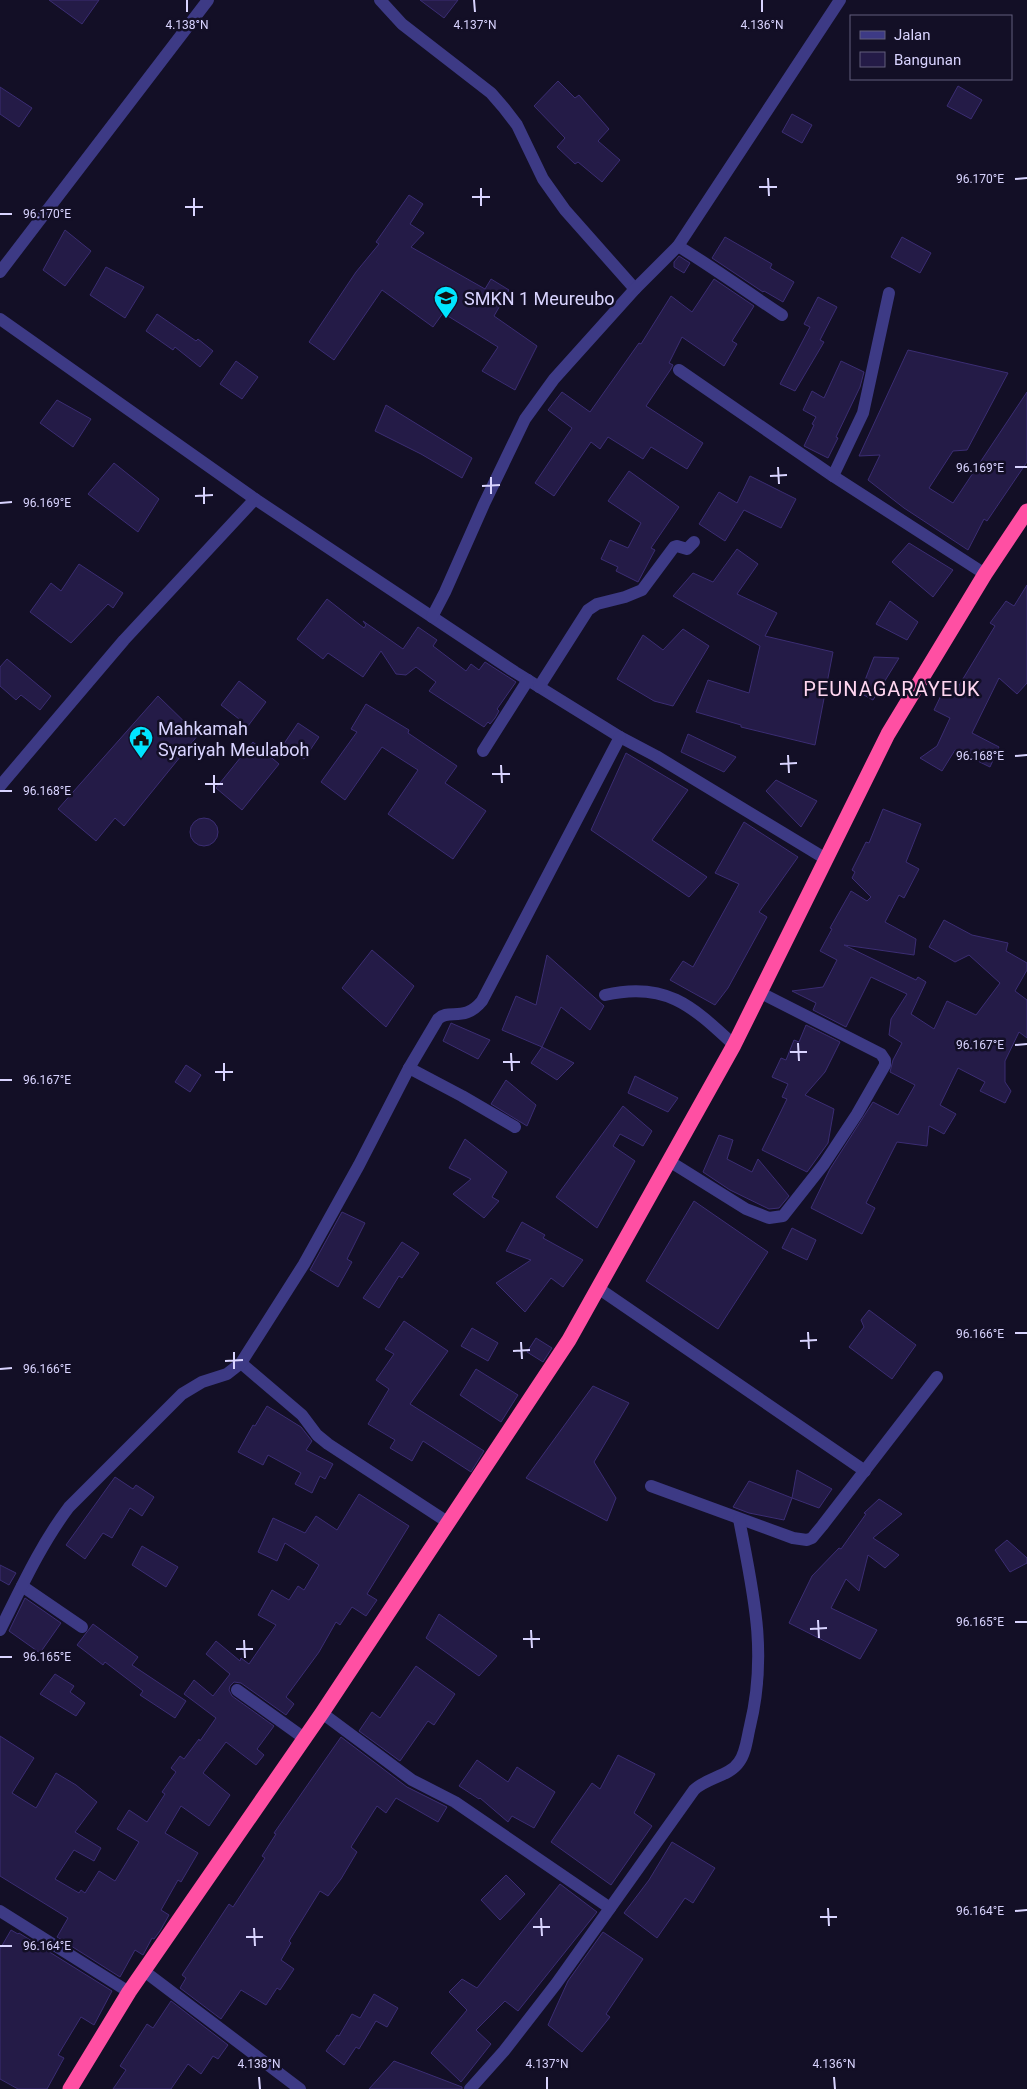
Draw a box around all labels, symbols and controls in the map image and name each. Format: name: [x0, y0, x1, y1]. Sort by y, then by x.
legend: [850, 15, 1012, 80]
text: 4.138°N: [165, 18, 209, 32]
text: 4.137°N: [453, 18, 497, 32]
text: 4.136°N: [740, 18, 784, 32]
text: Jalan: [894, 26, 931, 44]
text: Bangunan: [894, 51, 961, 69]
text: 96.170°E: [956, 172, 1004, 186]
text: 96.170°E: [23, 207, 71, 221]
school or university icon: SMKN 1 Meureubo: [433, 285, 459, 319]
place label: SMKN 1 Meureubo: [464, 288, 615, 309]
text: 96.169°E: [956, 461, 1004, 475]
text: 96.169°E: [23, 496, 71, 510]
district label: PEUNAGARAYEUK: [803, 677, 981, 701]
place label: Mahkamah Syariyah Meulaboh: [158, 718, 310, 760]
public building icon: Mahkamah Syariyah Meulaboh: [128, 725, 154, 759]
text: 96.168°E: [956, 749, 1004, 763]
text: 96.168°E: [23, 784, 71, 798]
text: 96.167°E: [956, 1038, 1004, 1052]
text: 96.167°E: [23, 1073, 71, 1087]
text: 96.166°E: [956, 1327, 1004, 1341]
text: 96.166°E: [23, 1362, 71, 1376]
text: 96.165°E: [956, 1615, 1004, 1629]
text: 96.165°E: [23, 1650, 71, 1664]
text: 96.164°E: [956, 1904, 1004, 1918]
text: 96.164°E: [23, 1939, 71, 1953]
text: 4.138°N: [237, 2057, 281, 2071]
text: 4.137°N: [525, 2057, 569, 2071]
text: 4.136°N: [812, 2057, 856, 2071]

